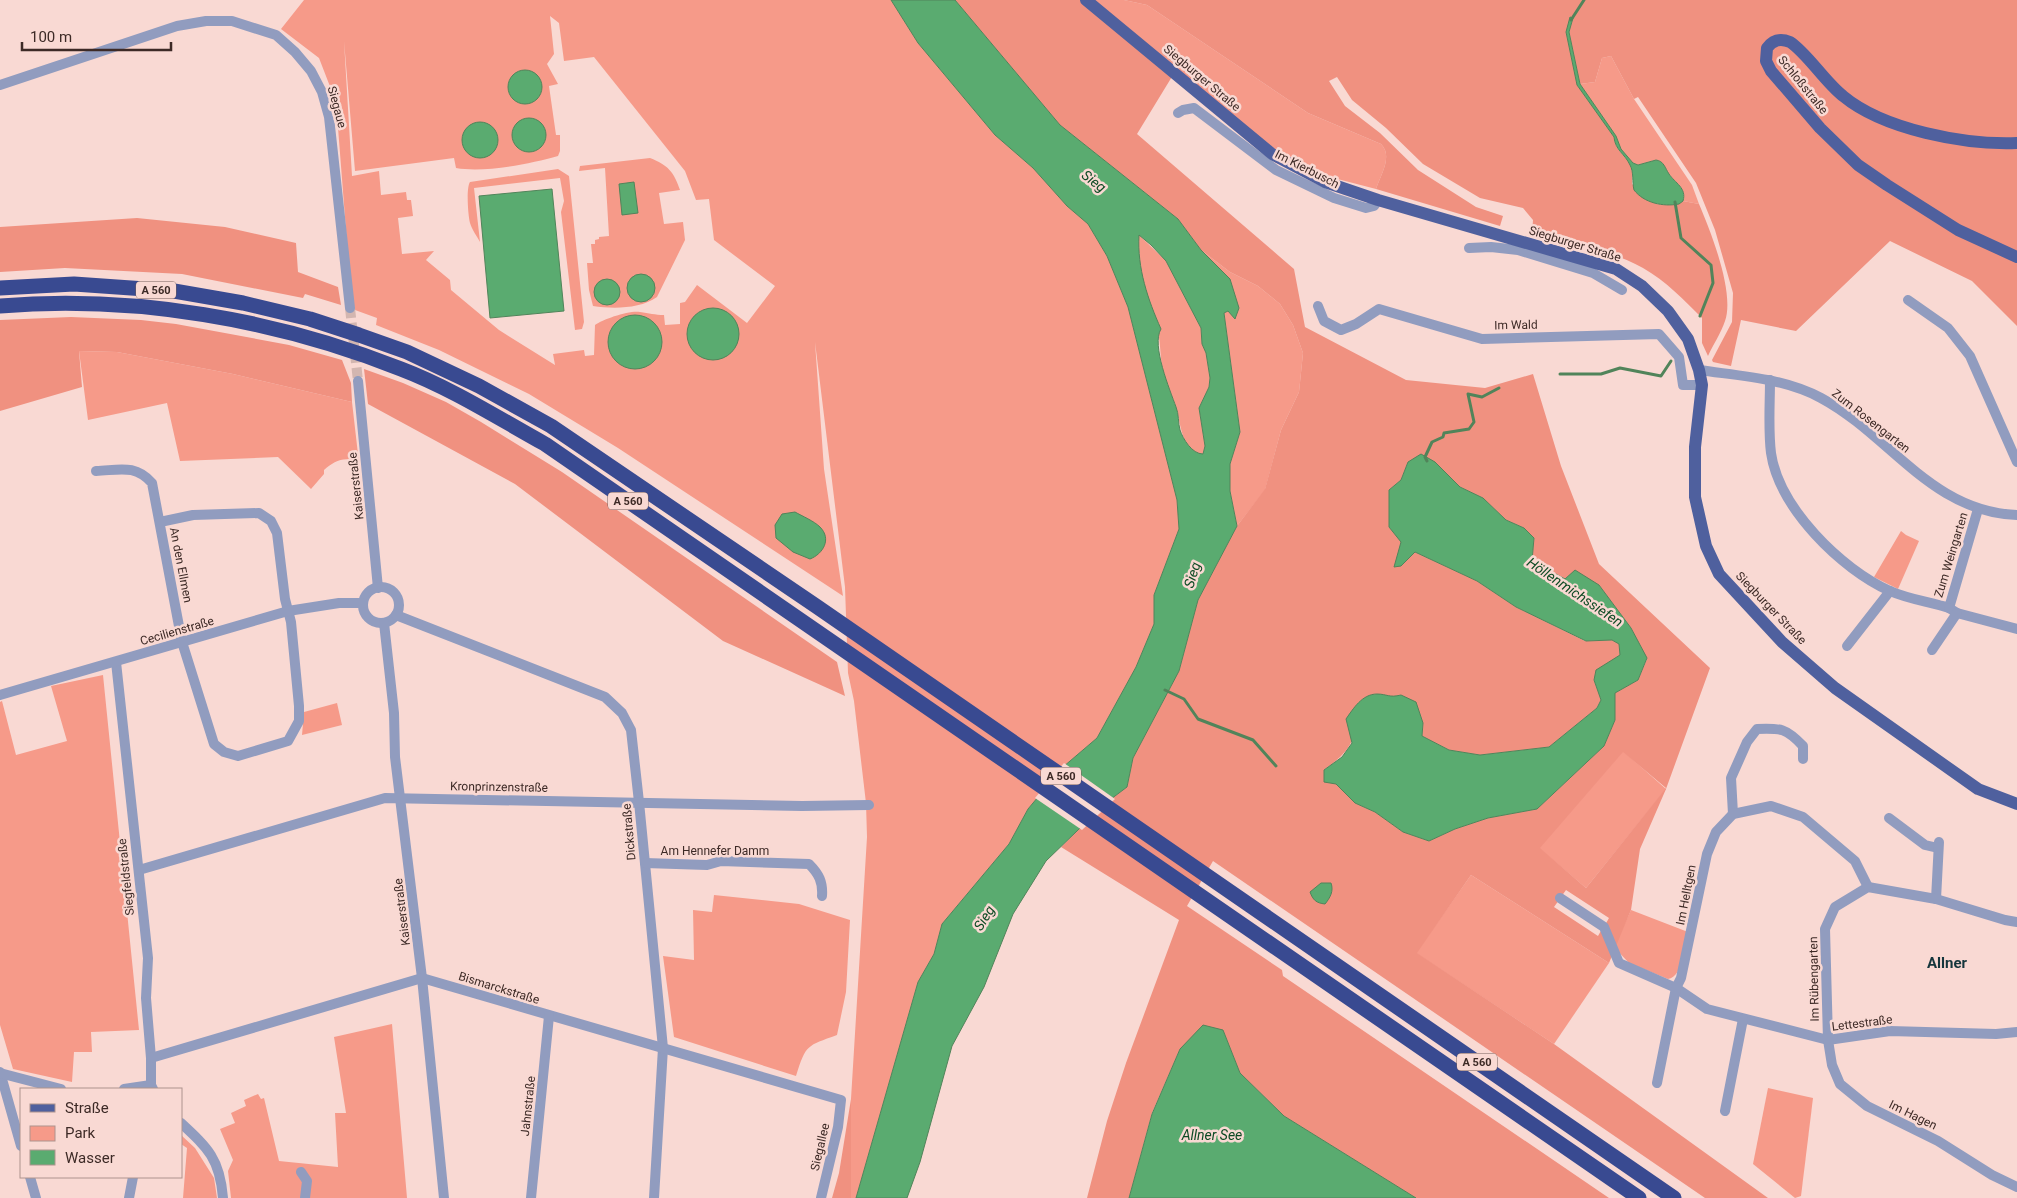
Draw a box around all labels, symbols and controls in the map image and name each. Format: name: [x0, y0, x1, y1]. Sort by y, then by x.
scale bar: [22, 20, 171, 52]
text: 100 m: [30, 28, 72, 46]
street label: Siegburger Straße: [1161, 42, 1243, 114]
street label: Schloßstraße: [1775, 53, 1831, 117]
street label: Siegaue: [325, 85, 349, 129]
street label: Im Kierbusch: [1273, 147, 1341, 191]
water label: Sieg: [1079, 167, 1110, 195]
street label: Siegburger Straße: [1527, 223, 1623, 265]
road number: A 560: [136, 282, 176, 298]
street label: Im Wald: [1494, 318, 1538, 332]
street label: Zum Rosengarten: [1829, 386, 1913, 456]
street label: Kaiserstraße: [346, 452, 366, 520]
road number: A 560: [608, 492, 648, 510]
street label: Zum Weingarten: [1931, 511, 1971, 599]
street label: An den Ellmen: [167, 526, 195, 604]
water label: Höllenmichssiefen: [1524, 554, 1626, 630]
water label: Sieg: [1181, 560, 1204, 590]
street label: Siegburger Straße: [1733, 569, 1809, 647]
street label: Cecilienstraße: [138, 614, 216, 648]
road number: A 560: [1041, 768, 1081, 784]
street label: Kronprinzenstraße: [450, 779, 548, 795]
street label: Dickstraße: [620, 803, 638, 861]
street label: Siegfeldstraße: [115, 838, 137, 916]
street label: Am Hennefer Damm: [661, 844, 769, 858]
street label: Im Helltgen: [1673, 864, 1699, 926]
street label: Kaiserstraße: [391, 878, 413, 946]
water label: Sieg: [970, 902, 998, 933]
street label: Im Rübengarten: [1806, 936, 1822, 1022]
district label: Allner: [1927, 954, 1968, 972]
street label: Bismarckstraße: [457, 969, 541, 1007]
street label: Lettestraße: [1831, 1012, 1893, 1034]
road number: A 560: [1457, 1054, 1497, 1070]
street label: Jahnstraße: [518, 1075, 538, 1137]
legend: [20, 1088, 182, 1178]
street label: Im Hagen: [1887, 1097, 1939, 1133]
text: Straße: [65, 1099, 109, 1117]
street label: Siegallee: [808, 1122, 832, 1172]
text: Park: [65, 1124, 96, 1142]
water label: Allner See: [1181, 1127, 1242, 1143]
text: Wasser: [65, 1149, 115, 1167]

